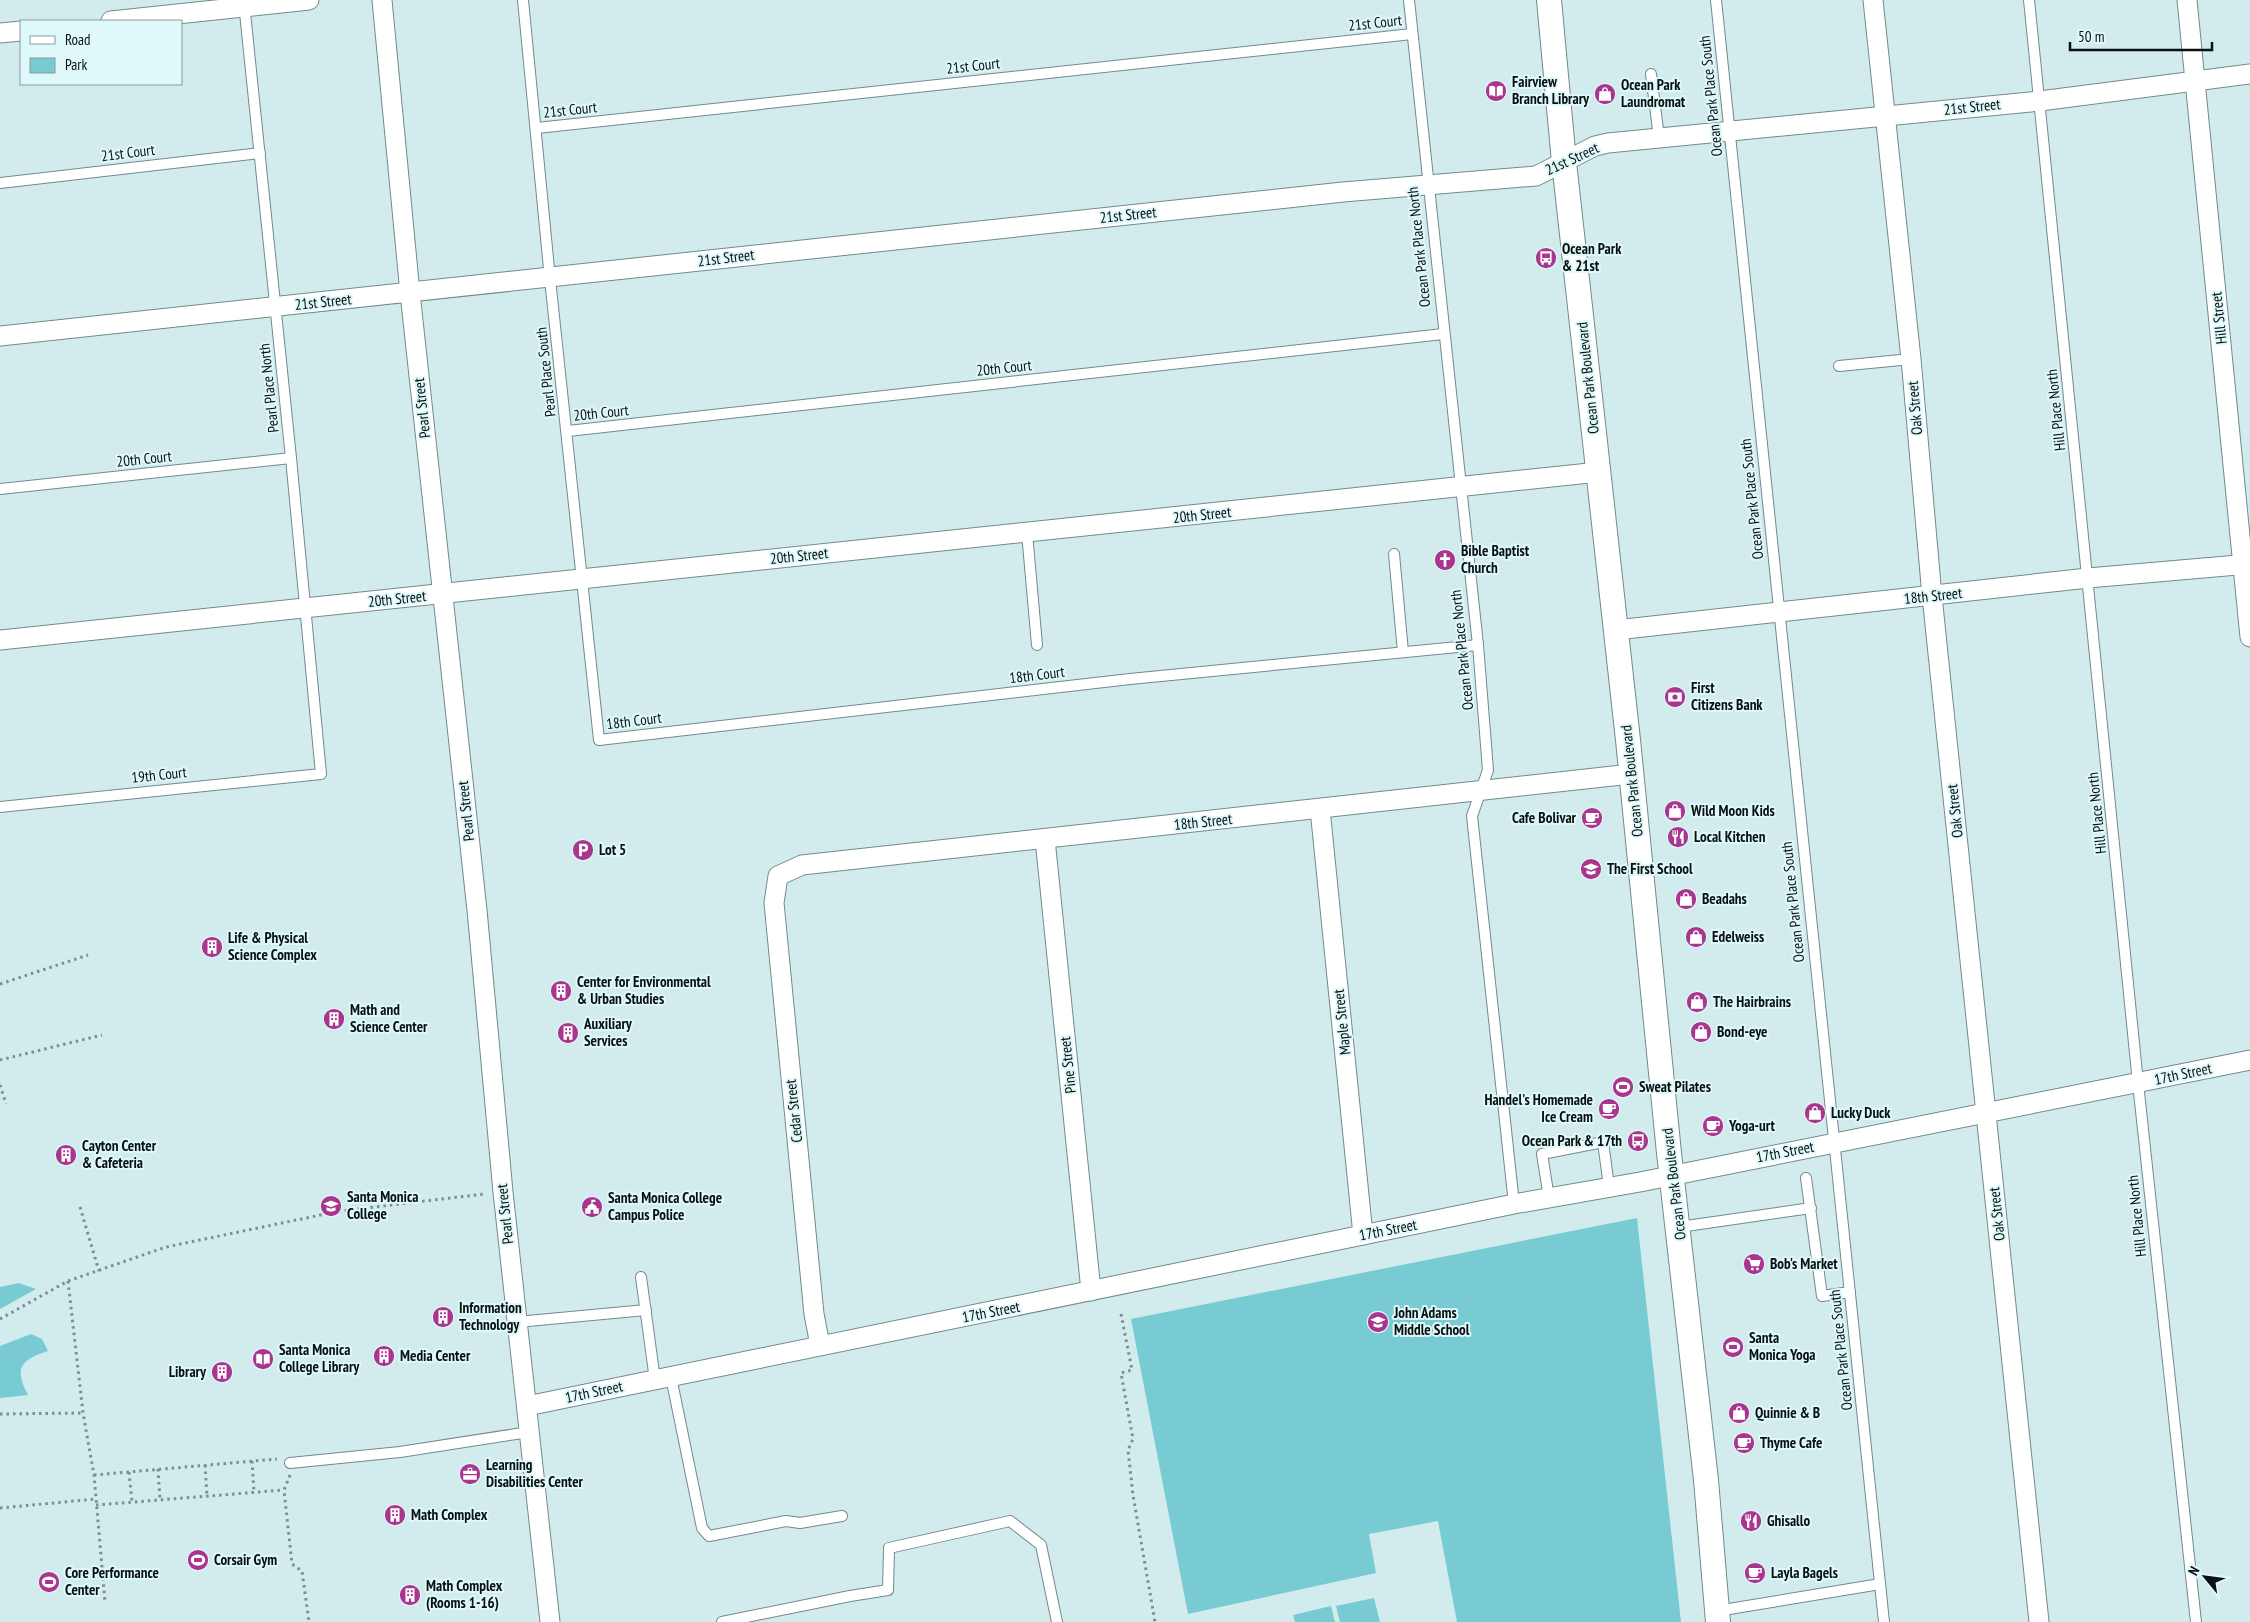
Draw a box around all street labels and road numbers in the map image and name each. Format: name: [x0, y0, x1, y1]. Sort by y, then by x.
street label: 21st Court: [1347, 10, 1403, 35]
street label: Ocean Park Place South: [1695, 35, 1726, 157]
street label: 21st Court: [945, 53, 1001, 78]
street label: 21st Street: [1943, 94, 2001, 119]
street label: 21st Court: [542, 97, 598, 122]
street label: 21st Street: [1542, 138, 1602, 179]
street label: 21st Court: [100, 140, 156, 165]
street label: Ocean Park Place North: [1403, 186, 1434, 308]
street label: 21st Street: [1099, 202, 1157, 227]
street label: 21st Street: [697, 245, 755, 270]
street label: 21st Street: [294, 289, 352, 314]
street label: Hill Street: [2206, 291, 2231, 345]
street label: Ocean Park Boulevard: [1572, 321, 1603, 435]
street label: Pearl Place South: [531, 326, 560, 418]
street label: Pearl Place North: [254, 342, 283, 434]
street label: 20th Court: [975, 355, 1033, 380]
street label: Hill Place North: [2042, 368, 2069, 452]
street label: Pearl Street: [409, 377, 434, 439]
street label: Oak Street: [1903, 380, 1926, 436]
street label: 20th Court: [572, 400, 630, 425]
street label: Ocean Park Place South: [1736, 438, 1767, 560]
street label: 20th Court: [115, 446, 173, 471]
street label: 20th Street: [1172, 502, 1232, 527]
street label: 20th Street: [769, 543, 829, 568]
street label: 18th Street: [1903, 583, 1963, 608]
street label: 20th Street: [367, 586, 427, 611]
street label: Ocean Park Place North: [1446, 589, 1477, 711]
street label: 18th Court: [1008, 662, 1066, 687]
street label: 18th Court: [605, 708, 663, 733]
street label: Ocean Park Boulevard: [1616, 724, 1647, 838]
street label: 19th Court: [130, 762, 188, 787]
street label: Hill Place North: [2083, 771, 2110, 855]
street label: Pearl Street: [453, 780, 478, 842]
street label: Oak Street: [1942, 783, 1967, 839]
street label: 18th Street: [1173, 809, 1233, 834]
street label: Ocean Park Place South: [1777, 841, 1808, 963]
street label: Maple Street: [1329, 988, 1354, 1056]
street label: Pine Street: [1055, 1036, 1080, 1094]
street label: 17th Street: [2152, 1058, 2213, 1089]
street label: Cedar Street: [781, 1078, 806, 1144]
street label: Ocean Park Boulevard: [1657, 1127, 1690, 1241]
street label: 17th Street: [1754, 1137, 1815, 1166]
street label: Hill Place North: [2123, 1174, 2150, 1258]
street label: Pearl Street: [492, 1183, 517, 1245]
street label: Oak Street: [1984, 1186, 2009, 1242]
street label: 17th Street: [1357, 1215, 1418, 1244]
street label: Ocean Park Place South: [1825, 1289, 1856, 1411]
street label: 17th Street: [960, 1297, 1021, 1326]
street label: 17th Street: [563, 1376, 624, 1407]

